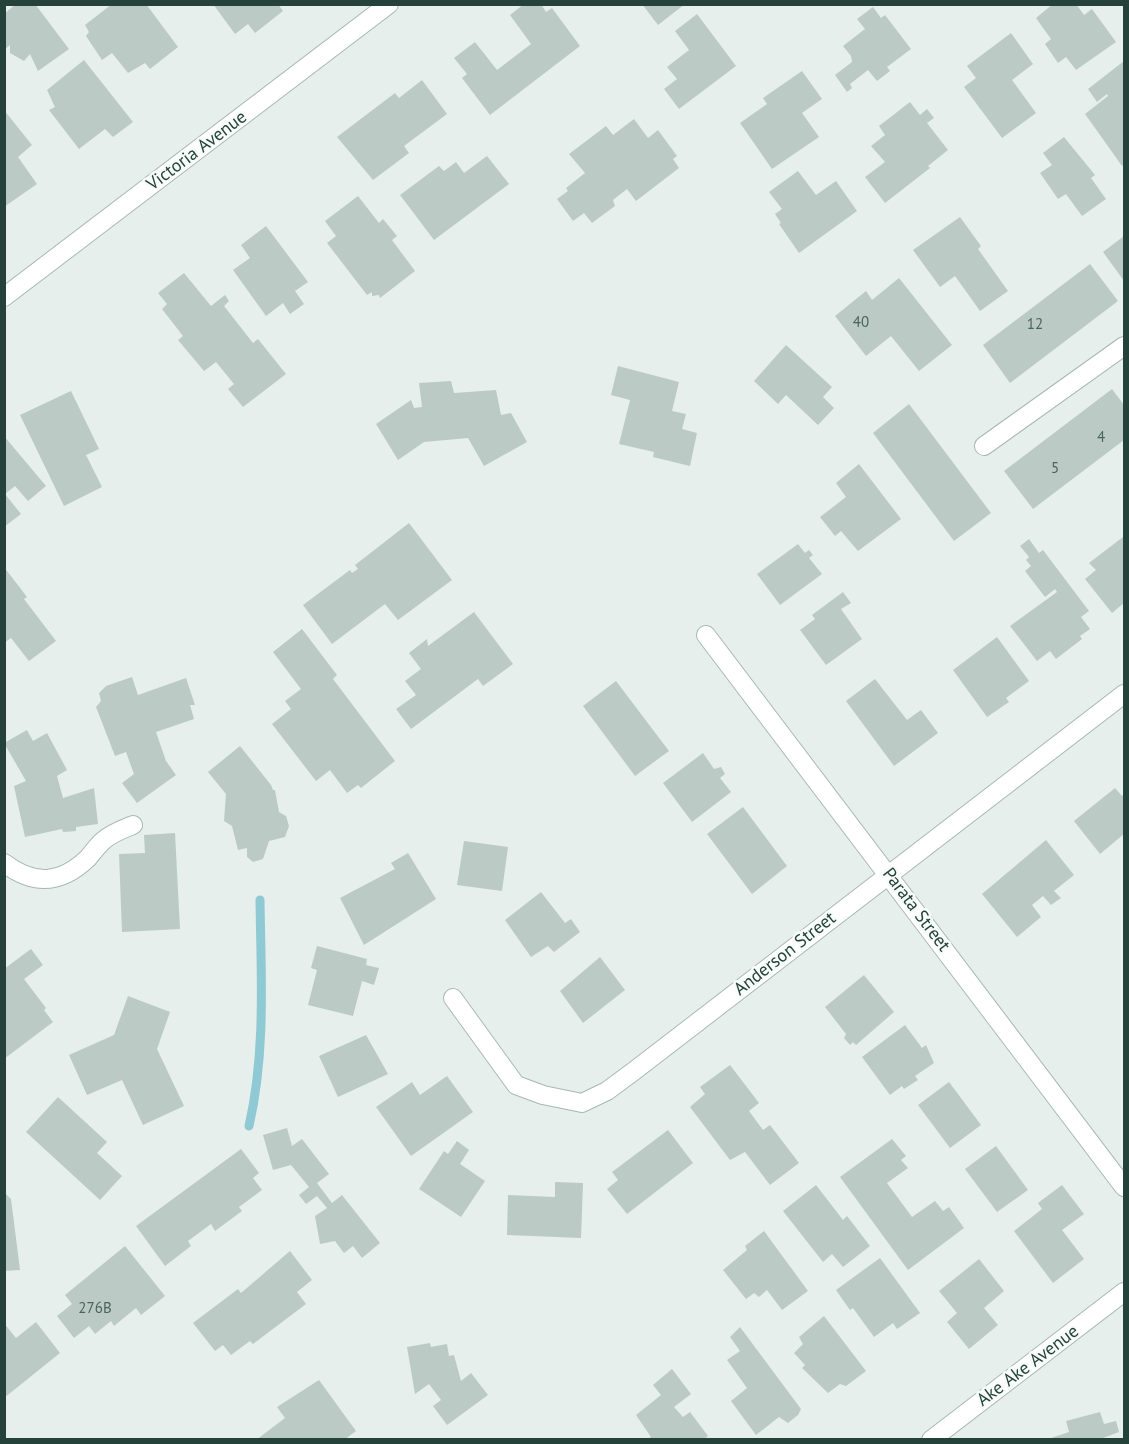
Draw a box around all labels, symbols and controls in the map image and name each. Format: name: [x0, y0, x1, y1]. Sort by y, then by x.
street label: Victoria Avenue: [143, 106, 251, 196]
house number: 40: [853, 314, 869, 332]
house number: 12: [1027, 316, 1043, 334]
house number: 4: [1097, 429, 1105, 447]
house number: 5: [1051, 460, 1059, 478]
street label: Parata Street: [878, 864, 954, 956]
street label: Anderson Street: [730, 908, 840, 1000]
house number: 276B: [78, 1300, 112, 1318]
street label: Ake Ake Avenue: [973, 1321, 1083, 1411]

